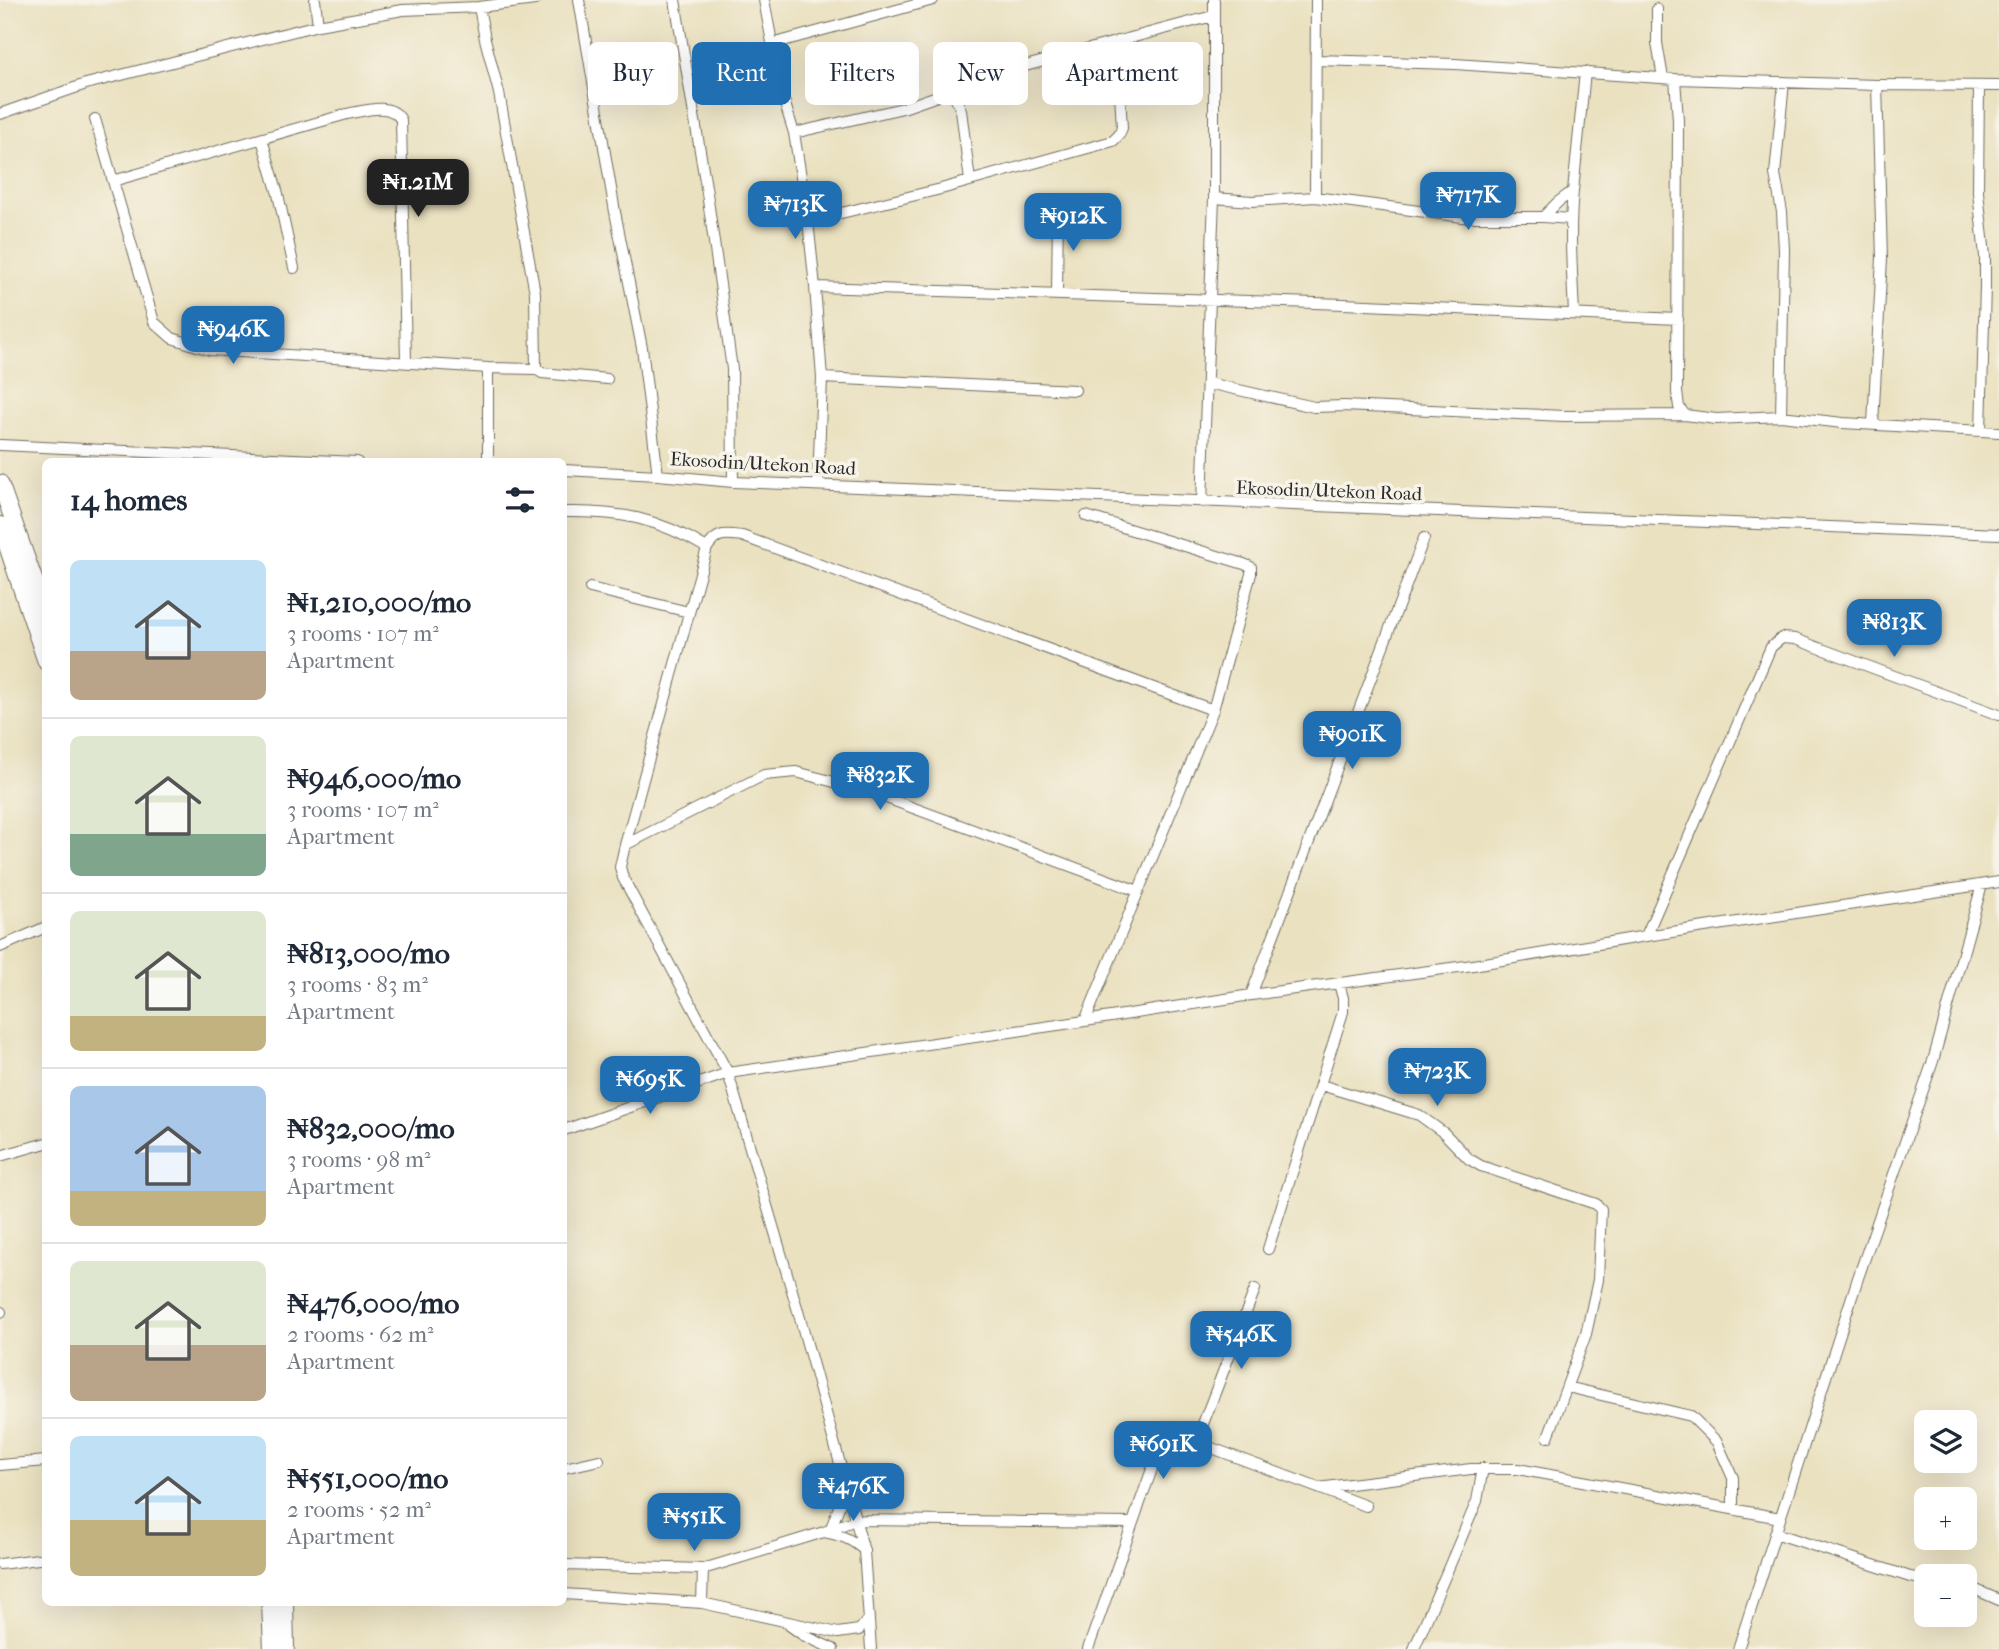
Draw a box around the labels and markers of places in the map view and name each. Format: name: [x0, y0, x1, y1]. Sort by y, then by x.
pin: ₦1.21M: [361, 160, 475, 219]
pin: ₦717K: [1419, 173, 1517, 232]
pin: ₦713K: [746, 182, 844, 241]
pin: ₦912K: [1024, 194, 1122, 253]
pin: ₦946K: [184, 306, 282, 366]
pin: ₦813K: [1845, 600, 1943, 659]
pin: ₦901K: [1303, 712, 1401, 771]
pin: ₦832K: [831, 752, 929, 812]
pin: ₦723K: [1388, 1048, 1486, 1108]
pin: ₦695K: [601, 1056, 699, 1116]
pin: ₦546K: [1192, 1312, 1290, 1371]
pin: ₦691K: [1114, 1422, 1212, 1481]
pin: ₦476K: [804, 1464, 902, 1523]
pin: ₦551K: [645, 1494, 743, 1553]

